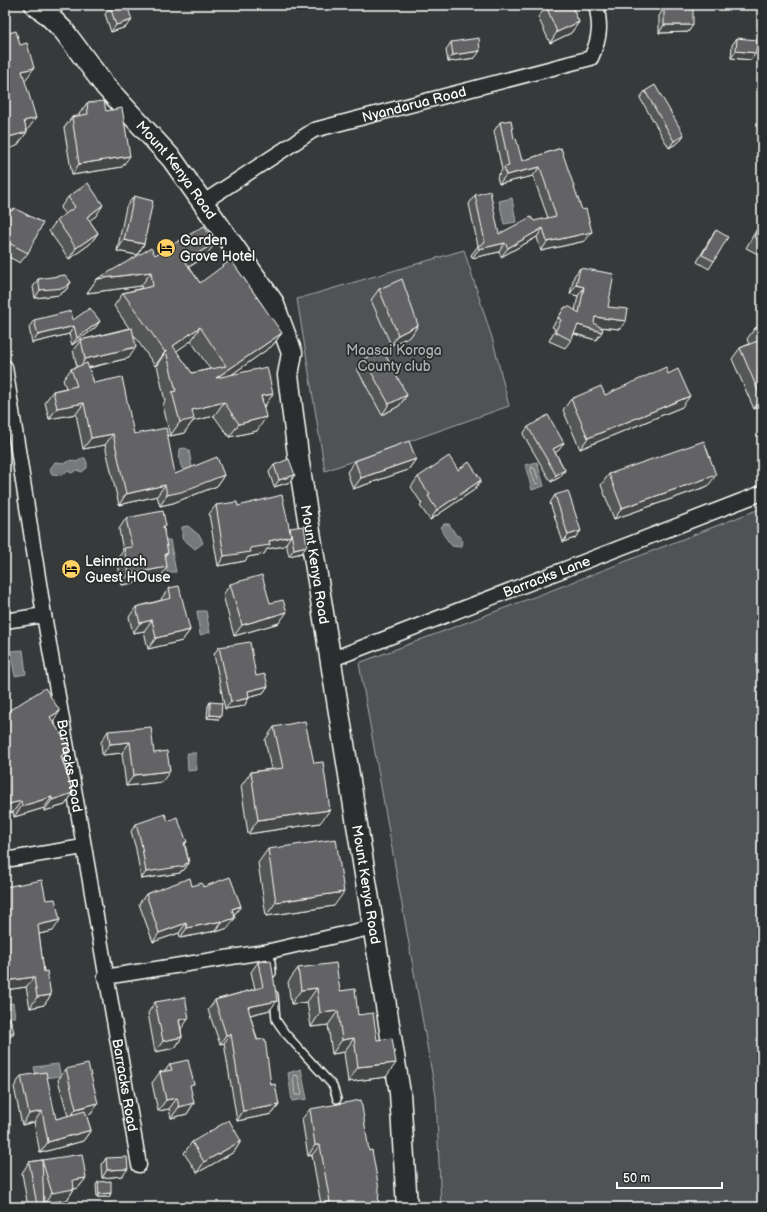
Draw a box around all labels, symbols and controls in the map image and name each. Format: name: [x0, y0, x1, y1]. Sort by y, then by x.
street label: Nyandarua Road: [360, 83, 468, 126]
street label: Mount Kenya Road: [132, 118, 220, 223]
place label: Garden Grove Hotel: [180, 232, 255, 265]
hotel icon: Garden Grove Hotel: [155, 237, 177, 259]
park label: Maasai Koroga County club: [346, 342, 442, 375]
street label: Mount Kenya Road: [297, 504, 333, 625]
street label: Barracks Lane: [501, 552, 593, 601]
place label: Leinmach Guest HOuse: [85, 553, 171, 586]
hotel icon: Leinmach Guest HOuse: [60, 558, 82, 580]
street label: Barracks Road: [53, 718, 86, 814]
street label: Mount Kenya Road: [348, 824, 384, 945]
street label: Barracks Road: [108, 1037, 141, 1133]
scale bar: [617, 1164, 722, 1190]
text: 50 m: [623, 1171, 650, 1186]

